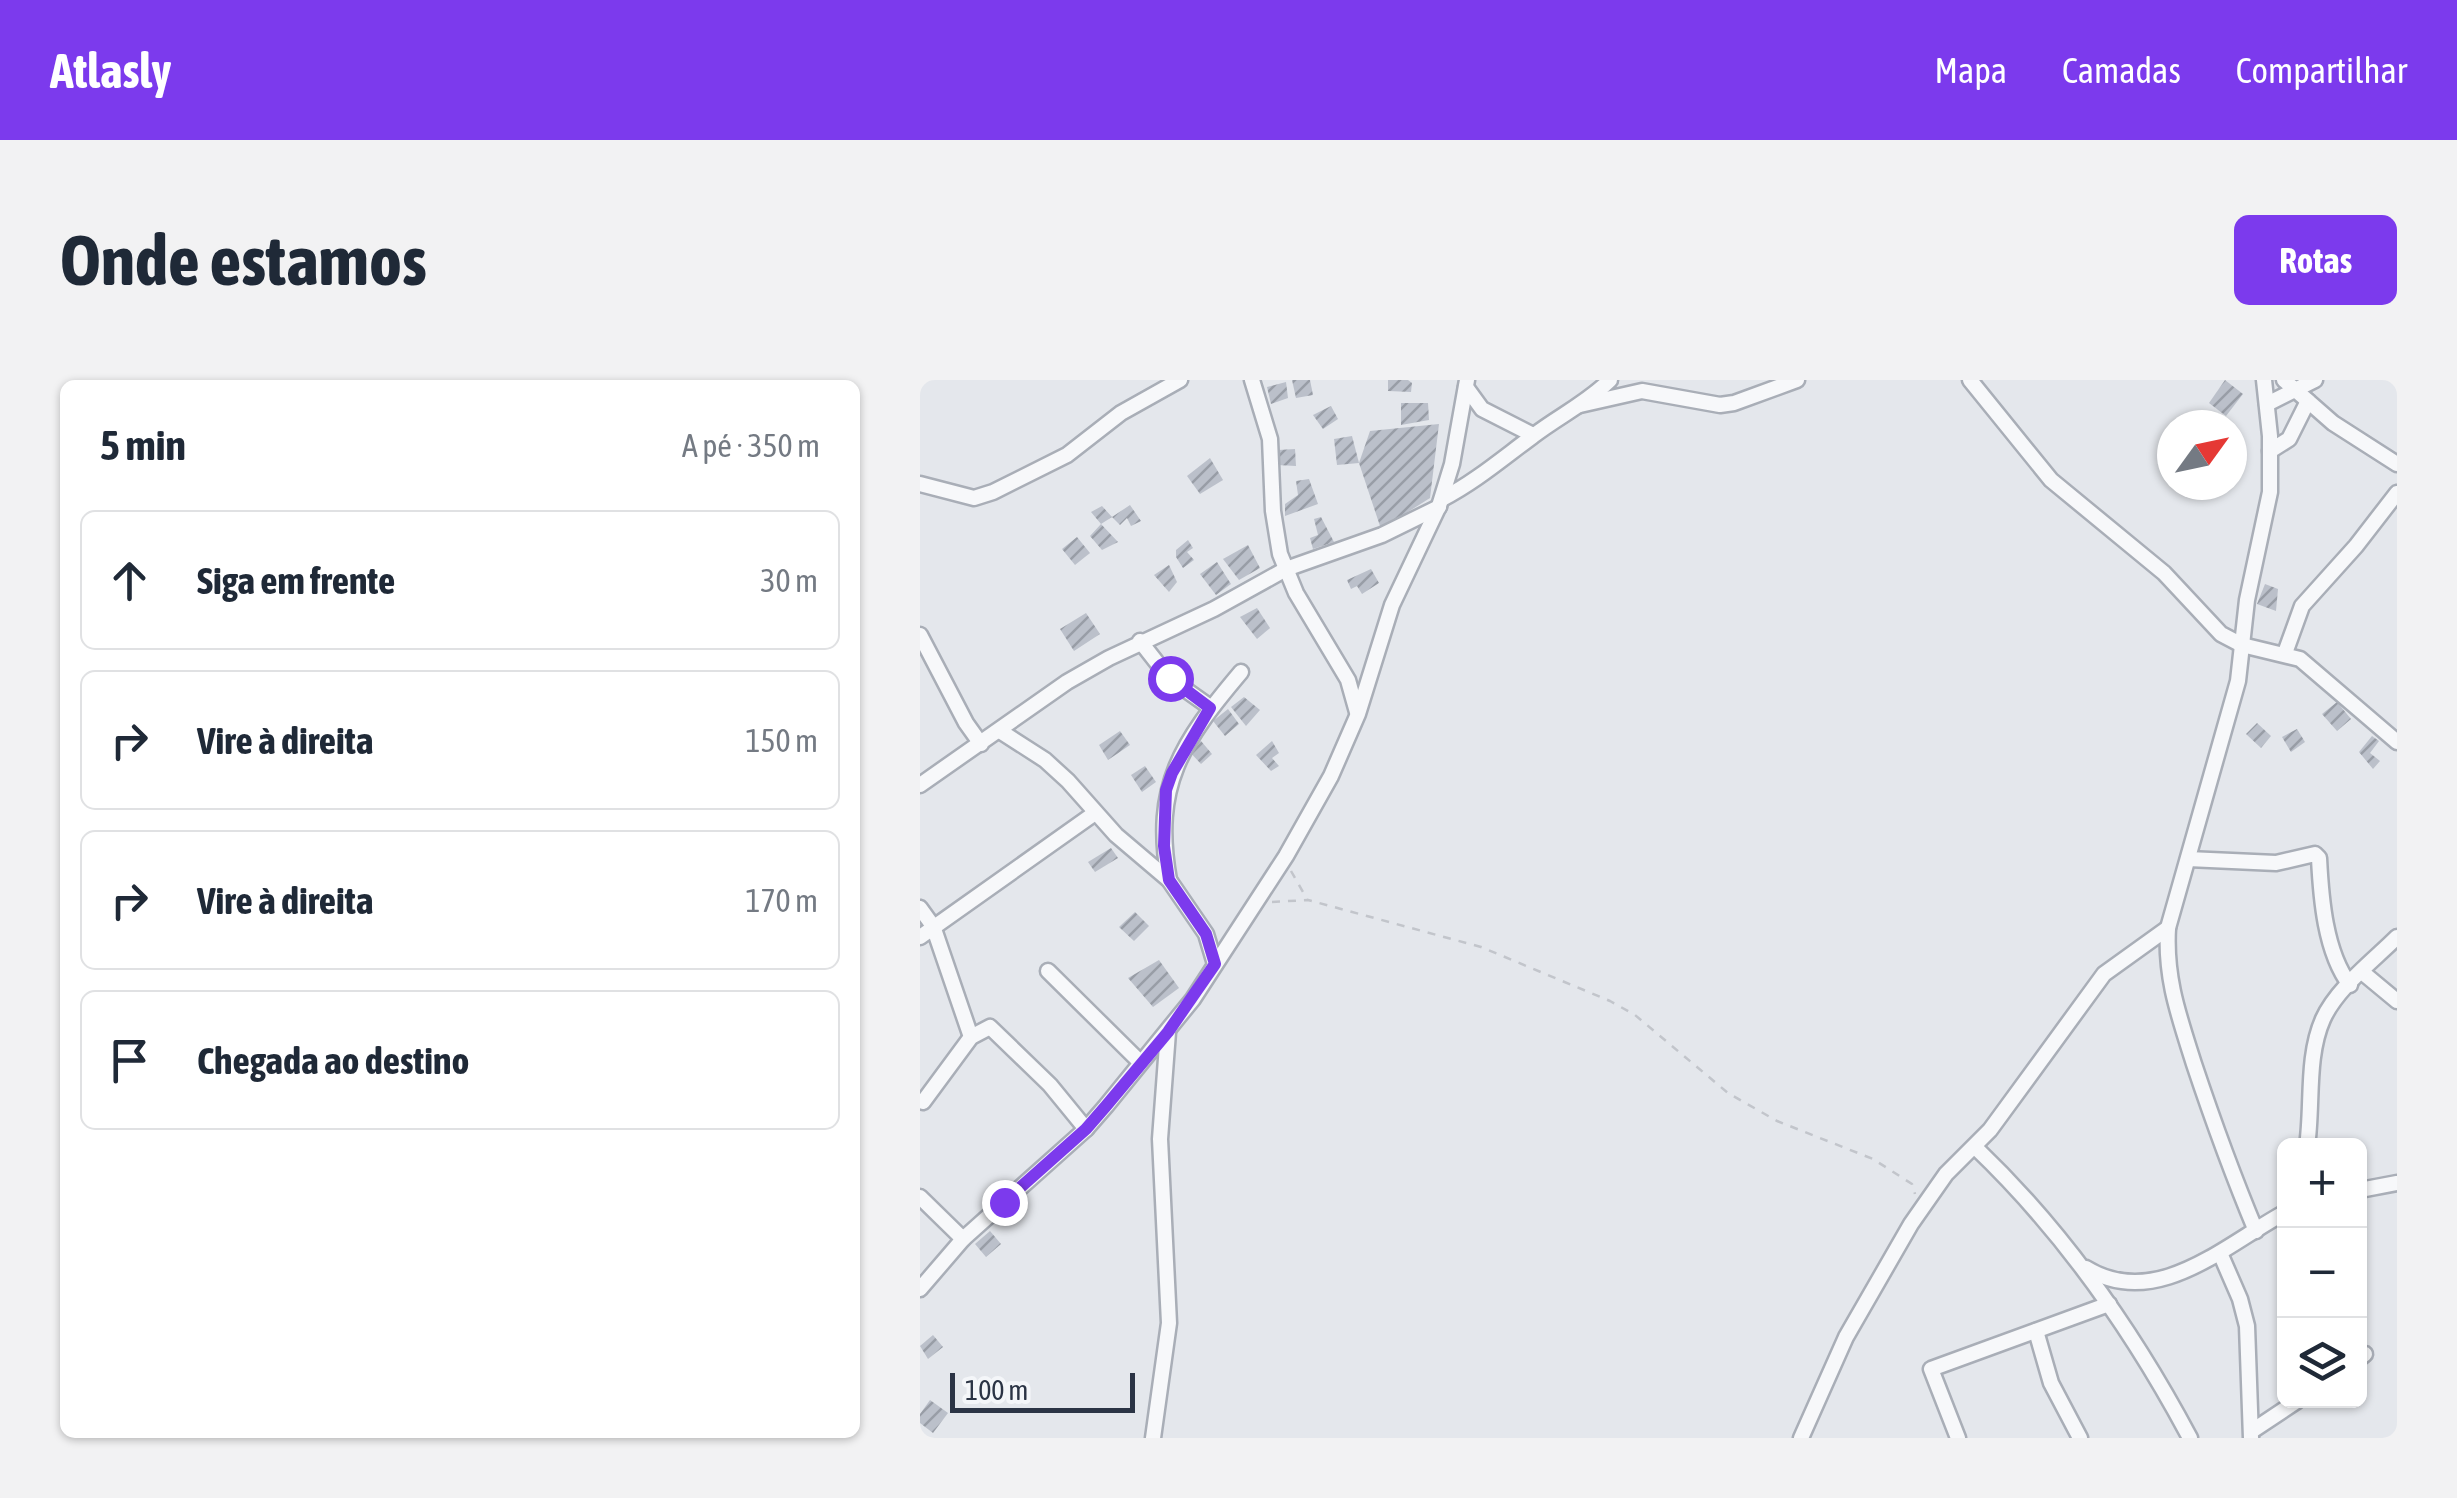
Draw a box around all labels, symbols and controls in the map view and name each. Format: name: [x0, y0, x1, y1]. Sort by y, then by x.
text: Atlasly: [50, 43, 171, 98]
text: Mapa: [1934, 50, 2007, 90]
text: Camadas: [2062, 50, 2181, 90]
text: Compartilhar: [2236, 50, 2407, 90]
button: Rotas: [2234, 215, 2397, 305]
text: Onde estamos: [60, 220, 427, 300]
north arrow: [2157, 410, 2247, 500]
text: 5 min: [100, 421, 186, 469]
text: A pé · 350 m: [682, 427, 820, 464]
icon: ahead: [102, 553, 157, 608]
text: Siga em frente: [197, 559, 395, 602]
text: 30 m: [760, 562, 818, 599]
route start: [1148, 656, 1194, 702]
icon: right: [102, 713, 157, 768]
text: Vire à direita: [197, 719, 373, 762]
text: 150 m: [745, 722, 818, 759]
icon: right: [102, 873, 157, 928]
text: Vire à direita: [197, 879, 373, 922]
text: 170 m: [745, 882, 818, 919]
icon: arrive: [102, 1033, 157, 1088]
text: Chegada ao destino: [197, 1039, 469, 1082]
map controls: [2277, 1138, 2367, 1408]
button: +: [2277, 1138, 2367, 1228]
route end: [982, 1180, 1028, 1226]
button: −: [2277, 1228, 2367, 1318]
button: layers: [2277, 1318, 2367, 1408]
scale bar: [950, 1368, 1135, 1412]
text: 100 m: [965, 1374, 1028, 1406]

